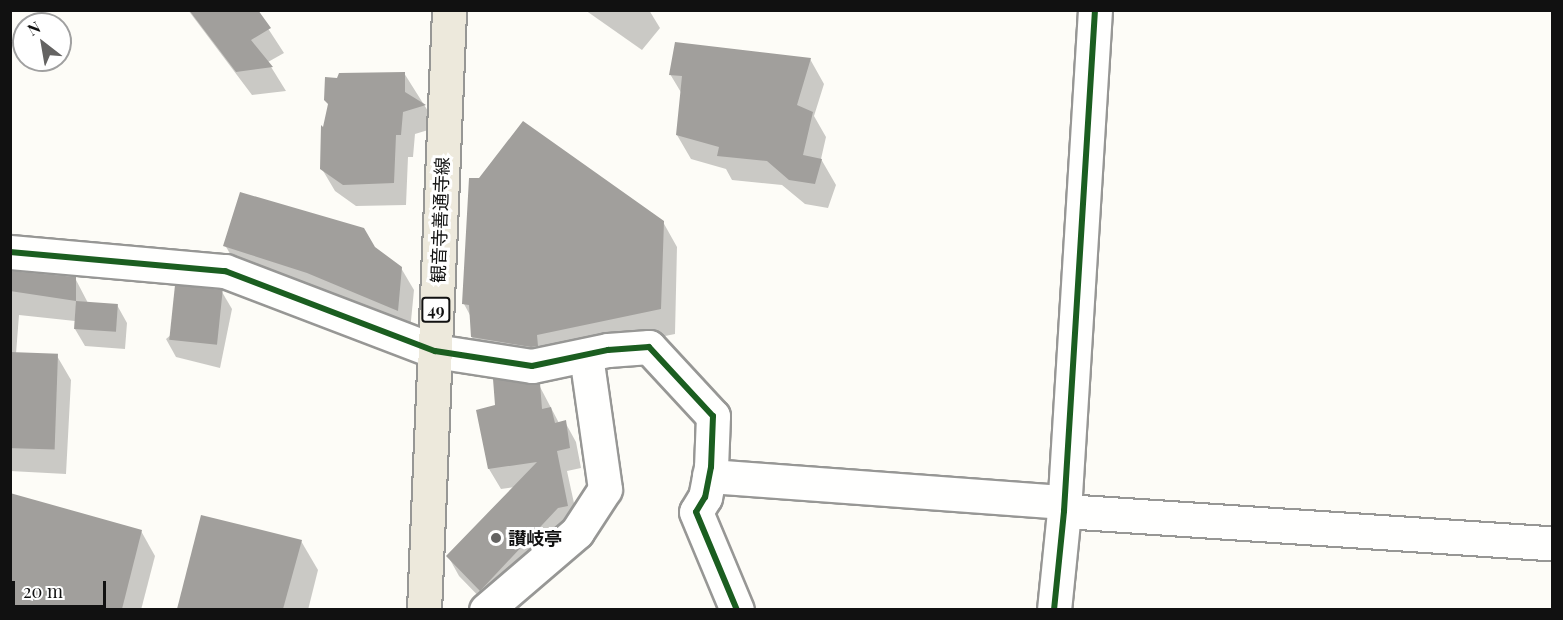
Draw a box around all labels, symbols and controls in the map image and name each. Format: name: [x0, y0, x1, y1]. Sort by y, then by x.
north arrow: [12, 12, 72, 72]
text: N: [23, 16, 44, 40]
street label: 観音寺善通寺線: [427, 157, 453, 283]
road number: 49: [421, 297, 451, 323]
place label: 讃岐亭: [508, 527, 562, 549]
marker: 讃岐亭: [489, 531, 503, 545]
scale bar: [15, 569, 110, 607]
text: 20 m: [23, 579, 63, 603]

